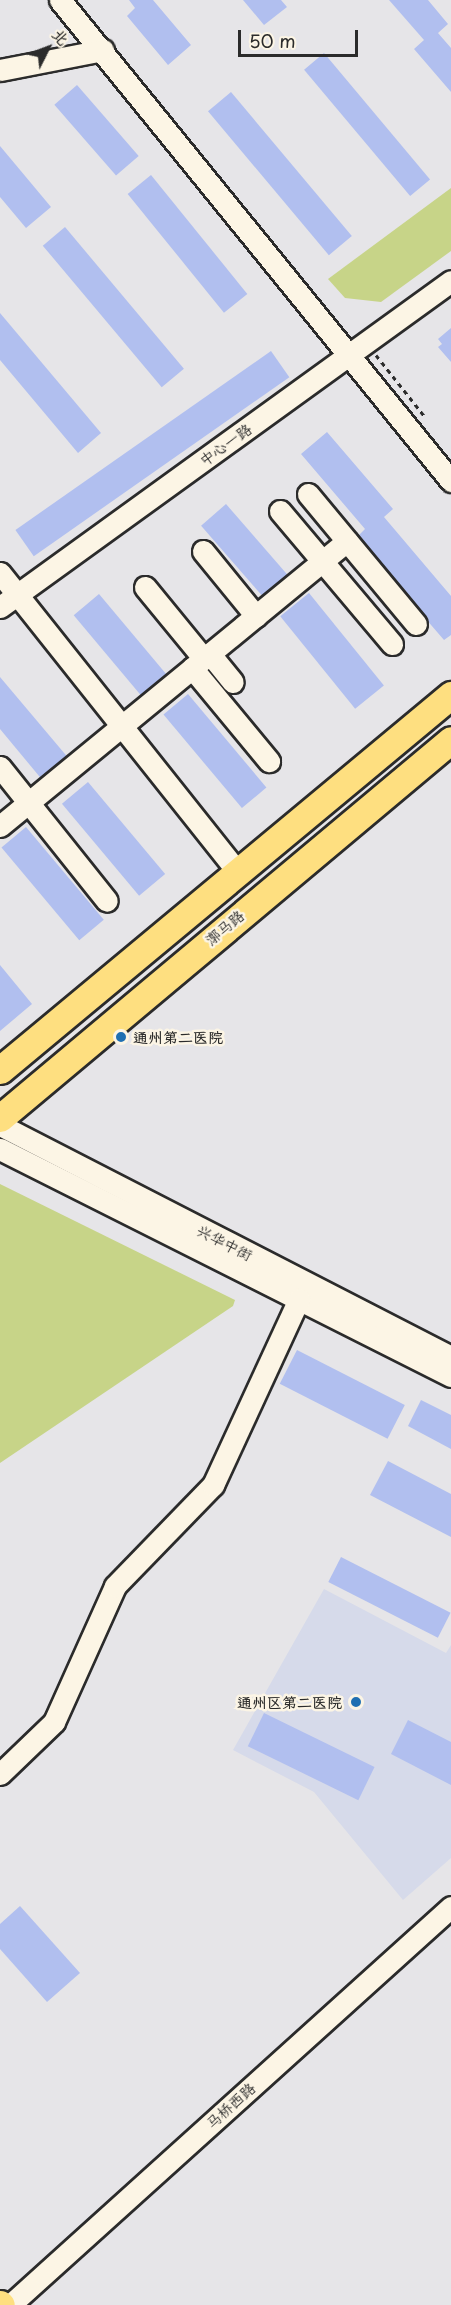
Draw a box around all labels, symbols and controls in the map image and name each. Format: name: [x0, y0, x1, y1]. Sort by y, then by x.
north arrow: [18, 18, 78, 78]
scale bar: [241, 18, 361, 56]
text: 北: [47, 22, 76, 50]
text: 50 m: [249, 27, 296, 54]
street label: 中心一路: [195, 419, 255, 469]
street label: 漷马路: [201, 906, 247, 948]
place label: 通州第二医院: [133, 1028, 223, 1046]
marker: 通州第二医院: [114, 1030, 128, 1044]
street label: 兴华中街: [194, 1220, 256, 1264]
place label: 通州区第二医院: [237, 1693, 342, 1711]
marker: 通州区第二医院: [347, 1693, 365, 1711]
street label: 马桥西路: [202, 2078, 258, 2132]

